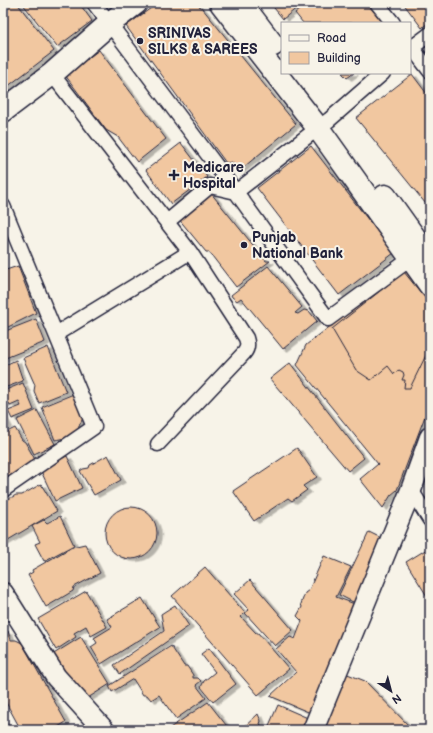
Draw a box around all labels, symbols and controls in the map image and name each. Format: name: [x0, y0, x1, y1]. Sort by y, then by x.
legend: [281, 22, 411, 74]
place label: SRINIVAS SILKS & SAREES: [148, 25, 258, 58]
text: Road: [317, 31, 346, 46]
marker: SRINIVAS SILKS & SAREES: [135, 36, 145, 46]
text: Building: [317, 51, 361, 66]
place label: Medicare Hospital: [183, 159, 244, 192]
marker: Medicare Hospital: [168, 169, 180, 181]
place label: Punjab National Bank: [252, 229, 343, 262]
marker: Punjab National Bank: [239, 240, 249, 250]
north arrow: [371, 671, 411, 711]
text: N: [389, 691, 404, 706]

